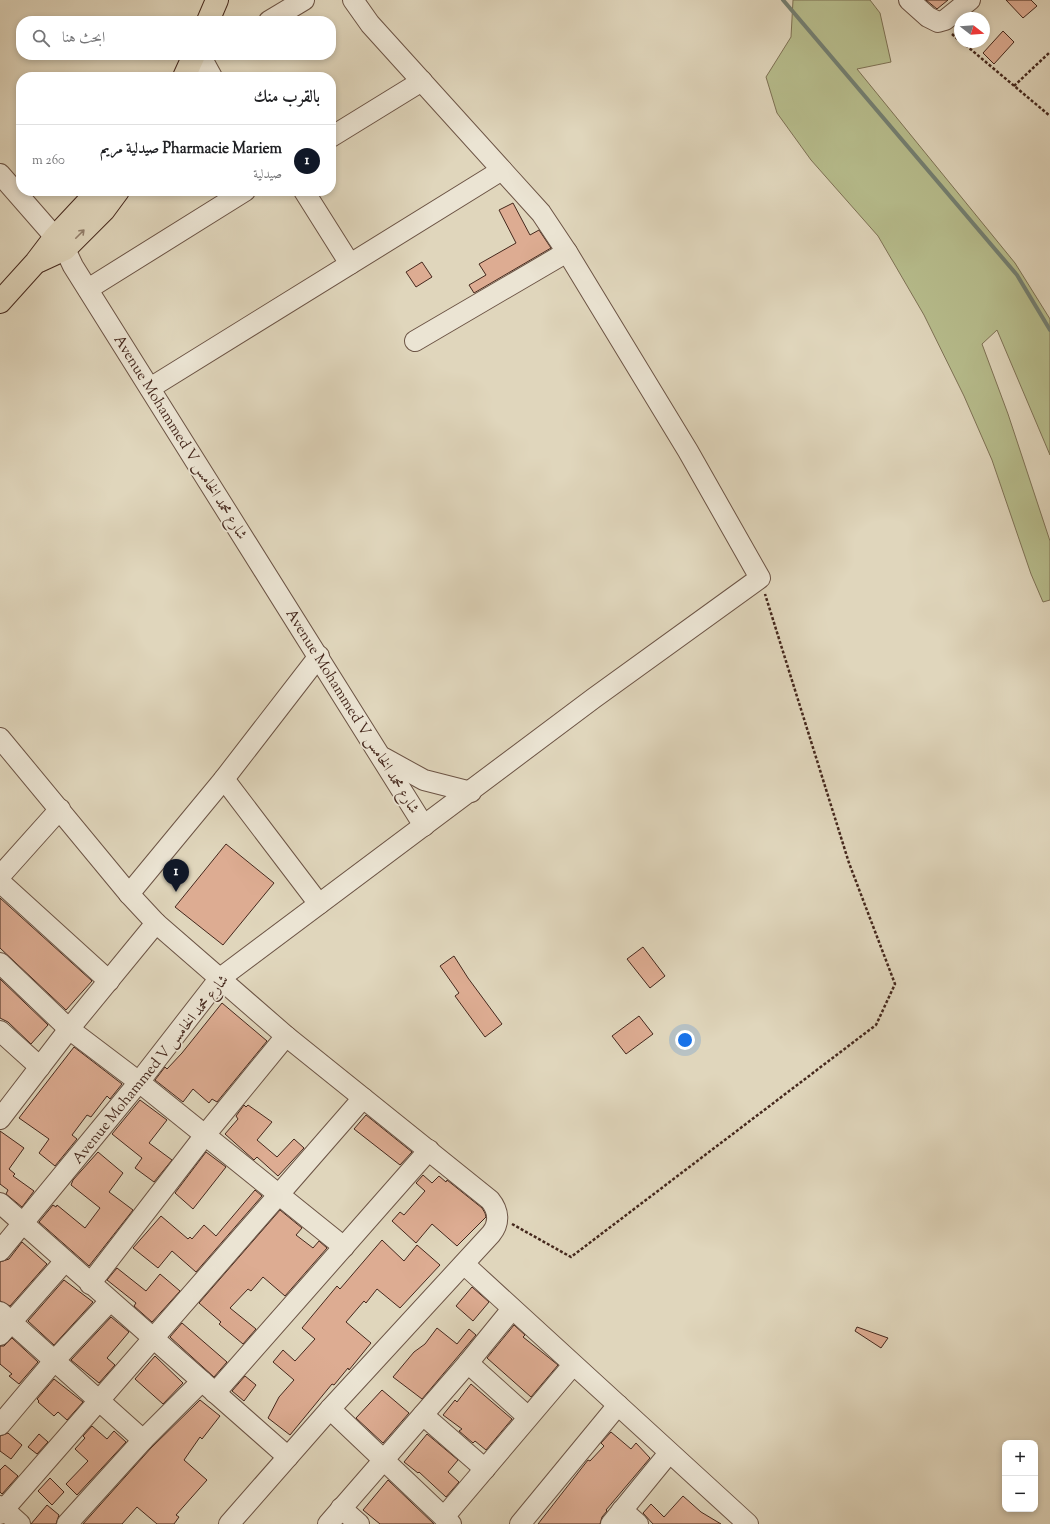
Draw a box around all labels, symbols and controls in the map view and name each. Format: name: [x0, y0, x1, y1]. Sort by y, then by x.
north arrow: [954, 12, 990, 48]
search box: [16, 16, 336, 60]
icon: search: [30, 27, 52, 49]
text: ابحث هنا: [62, 28, 105, 49]
text: بالقرب منك: [254, 86, 320, 110]
text: Pharmacie Mariem صيدلية مريم: [100, 139, 282, 160]
text: 260 m: [32, 152, 65, 170]
text: 1: [305, 152, 309, 170]
text: صيدلية: [253, 166, 282, 184]
one-way arrow: [75, 229, 85, 239]
street label: Avenue Mohammed V شارع محمد الخامس: [107, 331, 252, 545]
street label: Avenue Mohammed V شارع محمد الخامس: [279, 605, 424, 819]
pin: 1: [163, 859, 189, 892]
street label: Avenue Mohammed V شارع محمد الخامس: [68, 971, 235, 1170]
your location: [675, 1030, 695, 1050]
map controls: [1002, 1440, 1038, 1512]
button: +: [1002, 1440, 1038, 1476]
button: −: [1002, 1476, 1038, 1512]

